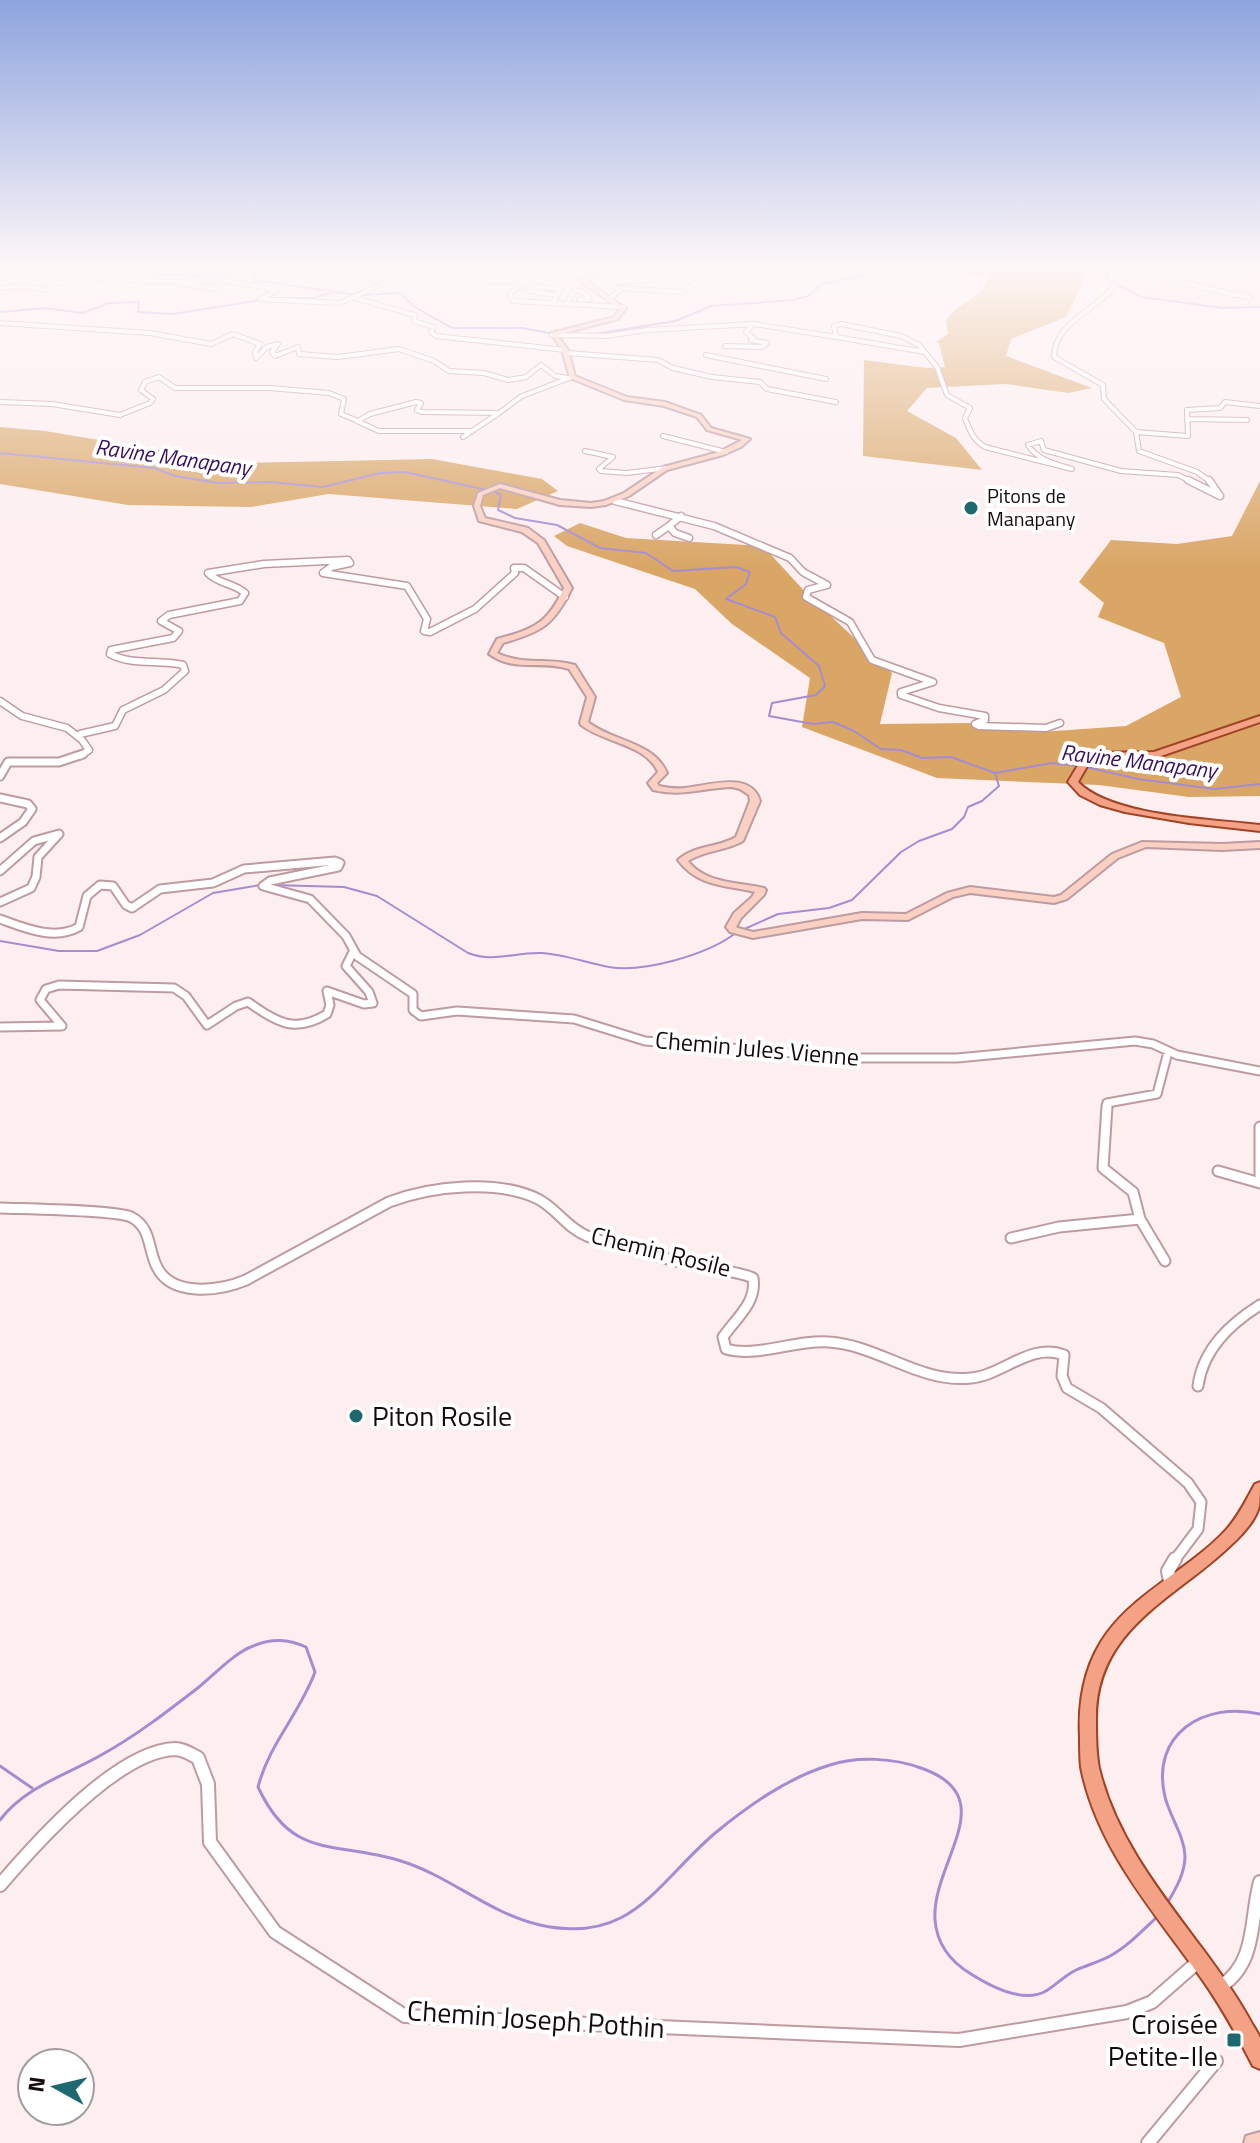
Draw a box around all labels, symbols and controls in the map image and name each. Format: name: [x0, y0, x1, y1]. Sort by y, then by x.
water label: Ravine Manapany: [93, 429, 256, 485]
place label: Pitons de Manapany: [987, 480, 1076, 534]
marker: Pitons de Manapany: [962, 499, 980, 517]
water label: Ravine Manapany: [1059, 735, 1222, 788]
street label: Chemin Jules Vienne: [654, 1021, 861, 1075]
street label: Chemin Rosile: [588, 1216, 735, 1286]
place label: Piton Rosile: [372, 1394, 512, 1437]
marker: Piton Rosile: [347, 1407, 365, 1425]
street label: Chemin Joseph Pothin: [406, 1988, 666, 2049]
place label: Croisée Petite-Ile: [1108, 2002, 1218, 2077]
marker: Croisée Petite-Ile: [1225, 2031, 1243, 2049]
north arrow: [16, 2047, 96, 2127]
text: N: [18, 2074, 54, 2094]

